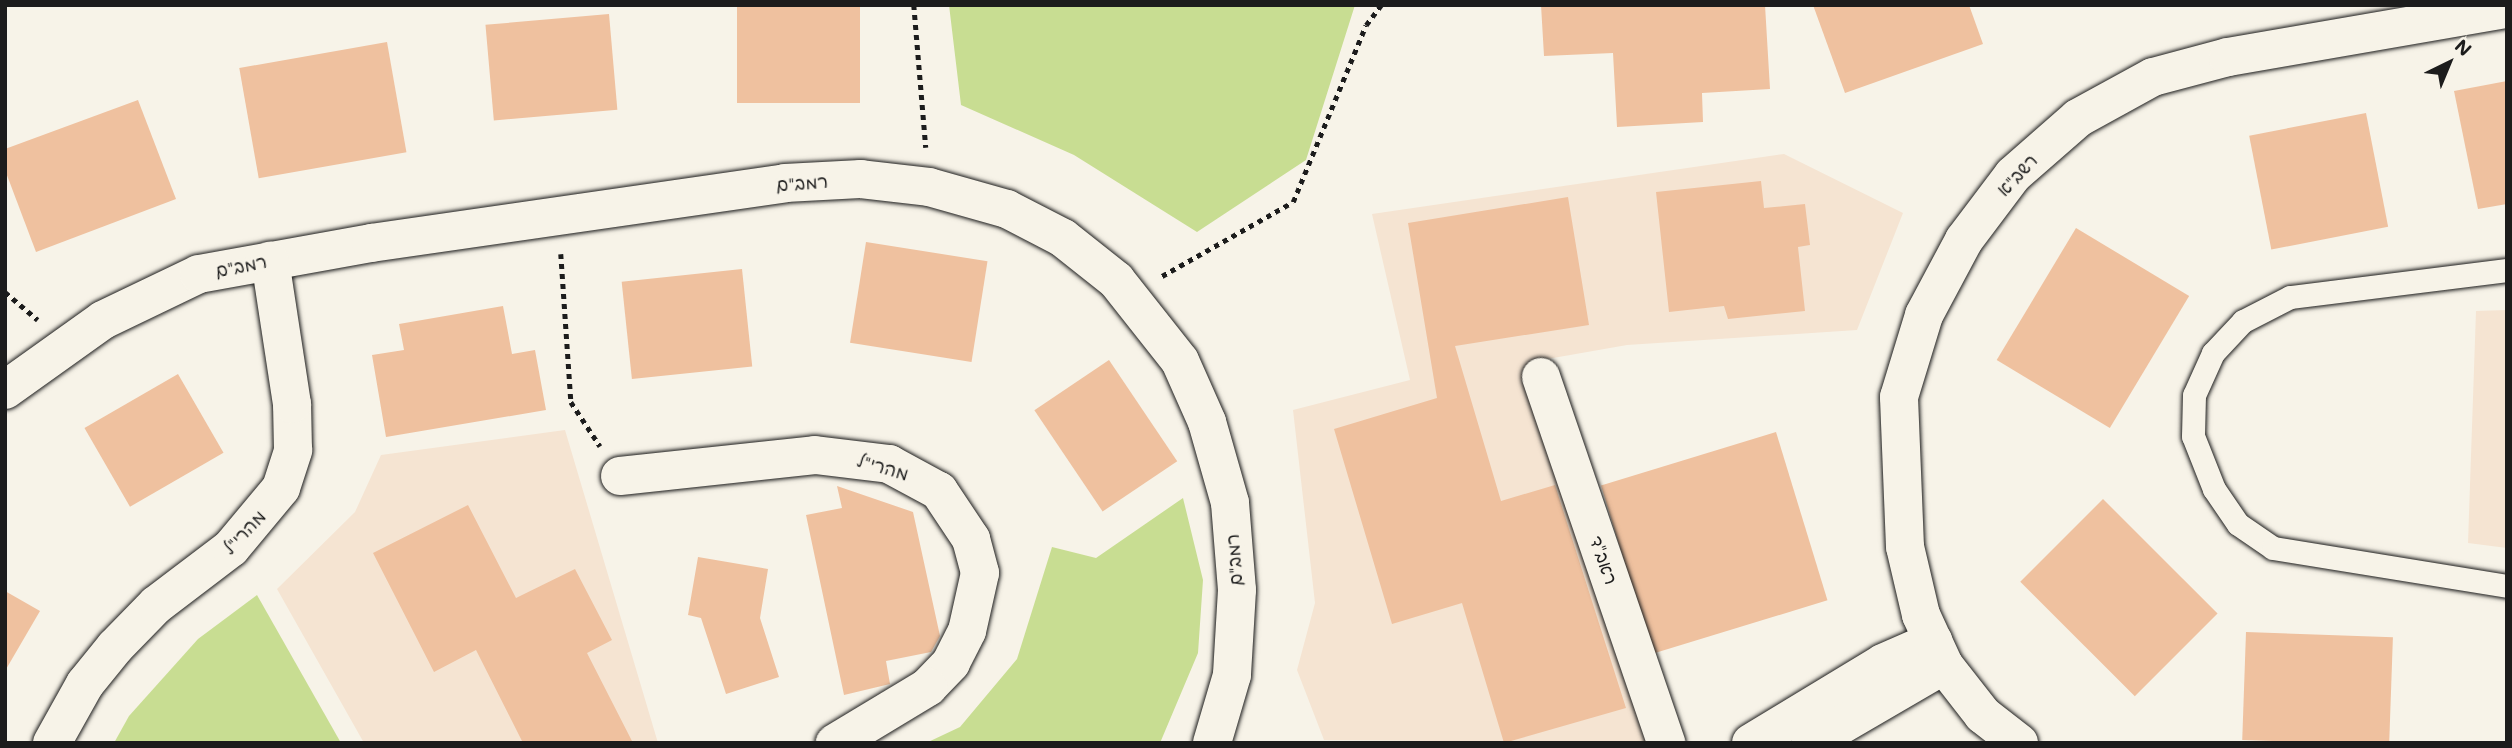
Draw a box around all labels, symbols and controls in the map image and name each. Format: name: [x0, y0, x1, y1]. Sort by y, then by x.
north arrow: [2414, 28, 2484, 98]
text: N: [2450, 33, 2477, 61]
street label: רשב"א: [1992, 150, 2042, 200]
street label: רמב"ם: [775, 170, 829, 196]
street label: רמב"ם: [213, 250, 269, 282]
street label: מהרי"ל: [855, 449, 911, 485]
street label: מהרי"ל: [218, 505, 270, 559]
street label: רמב"ם: [1221, 533, 1247, 587]
street label: ראב"ד: [1586, 533, 1622, 587]

